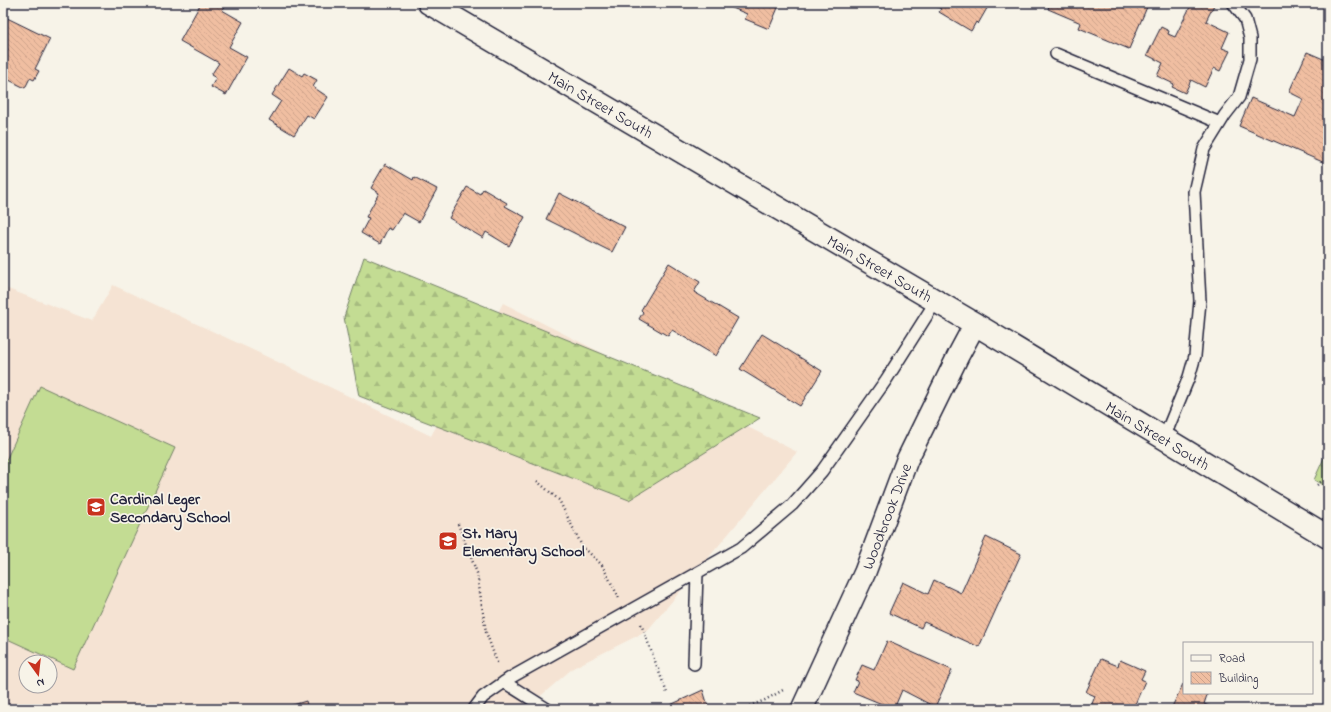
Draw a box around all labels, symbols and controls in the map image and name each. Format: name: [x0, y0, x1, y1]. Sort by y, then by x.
street label: Main Street South: [543, 66, 657, 146]
street label: Main Street South: [822, 230, 936, 310]
street label: Main Street South: [1100, 396, 1214, 477]
street label: Woodbrook Drive: [857, 459, 919, 573]
place label: Cardinal Leger Secondary School: [110, 488, 230, 531]
school or university icon: Cardinal Leger Secondary School: [85, 496, 107, 518]
place label: St. Mary Elementary School: [462, 522, 585, 565]
school or university icon: St. Mary Elementary School: [437, 530, 459, 552]
legend: [1183, 642, 1313, 694]
text: Road: [1219, 650, 1245, 668]
north arrow: [18, 654, 58, 694]
text: Building: [1218, 670, 1258, 689]
text: N: [35, 674, 46, 691]

